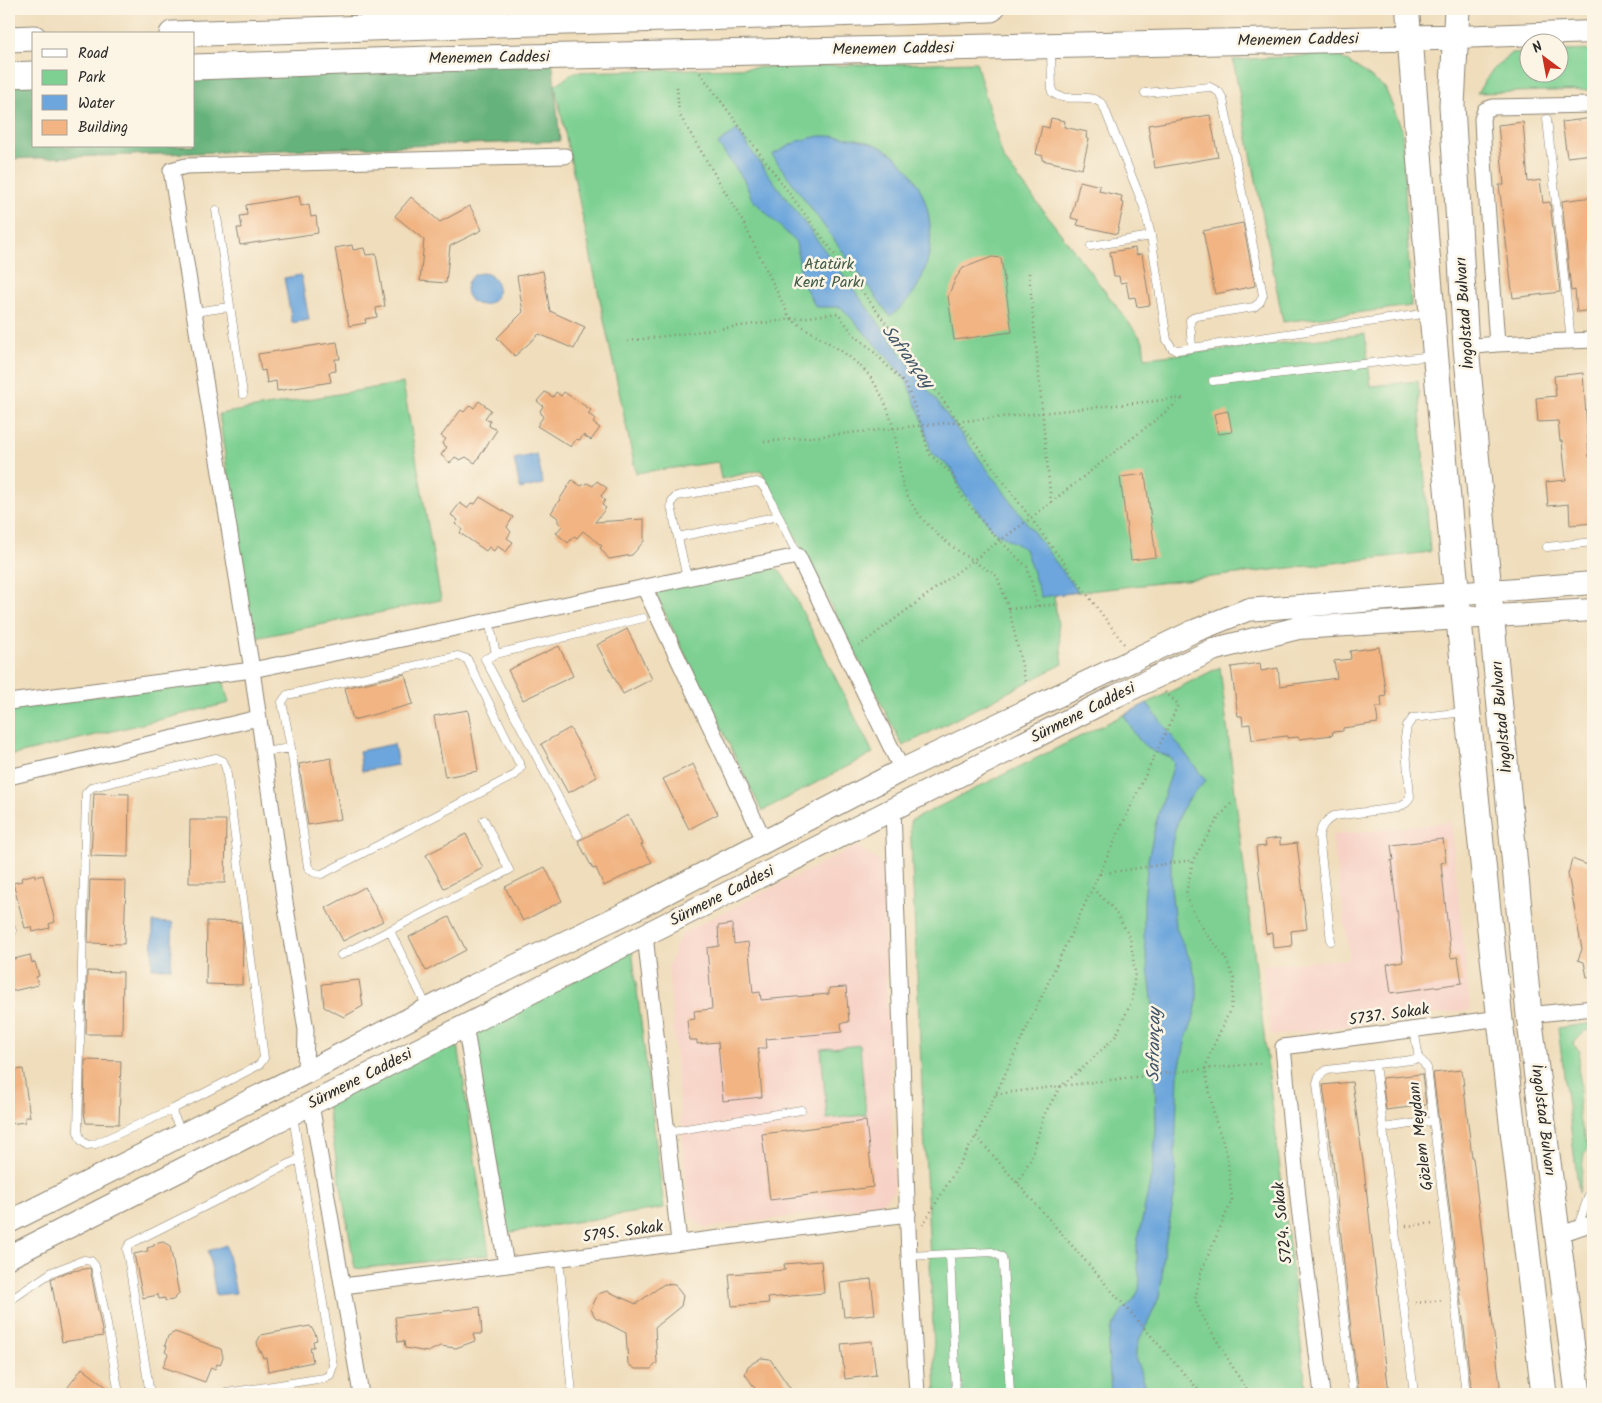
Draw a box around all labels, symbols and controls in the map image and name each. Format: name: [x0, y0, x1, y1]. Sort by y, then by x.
street label: Menemen Caddesi: [1237, 26, 1360, 54]
legend: [32, 32, 195, 148]
north arrow: [1520, 32, 1570, 82]
street label: Menemen Caddesi: [832, 35, 955, 63]
text: N: [1528, 36, 1547, 59]
text: Road: [78, 42, 109, 66]
street label: Menemen Caddesi: [428, 44, 551, 72]
text: Park: [78, 66, 106, 90]
text: Water: [78, 92, 115, 116]
text: Building: [78, 116, 128, 140]
park label: Atatürk Kent Parkı: [794, 252, 864, 295]
street label: İngolstad Bulvarı: [1449, 256, 1481, 370]
water label: Safrançay: [873, 319, 942, 397]
street label: İngolstad Bulvarı: [1485, 660, 1519, 774]
street label: Sürmene Caddesi: [1026, 675, 1141, 750]
street label: Sürmene Caddesi: [665, 858, 780, 933]
street label: 5737. Sokak: [1347, 997, 1431, 1033]
water label: Safrançay: [1140, 1005, 1170, 1082]
street label: Sürmene Caddesi: [303, 1041, 418, 1116]
street label: İngolstad Bulvarı: [1524, 1063, 1562, 1177]
street label: Gözlem Meydanı: [1402, 1080, 1440, 1192]
street label: 5724. Sokak: [1266, 1180, 1300, 1265]
street label: 5795. Sokak: [581, 1214, 665, 1250]

